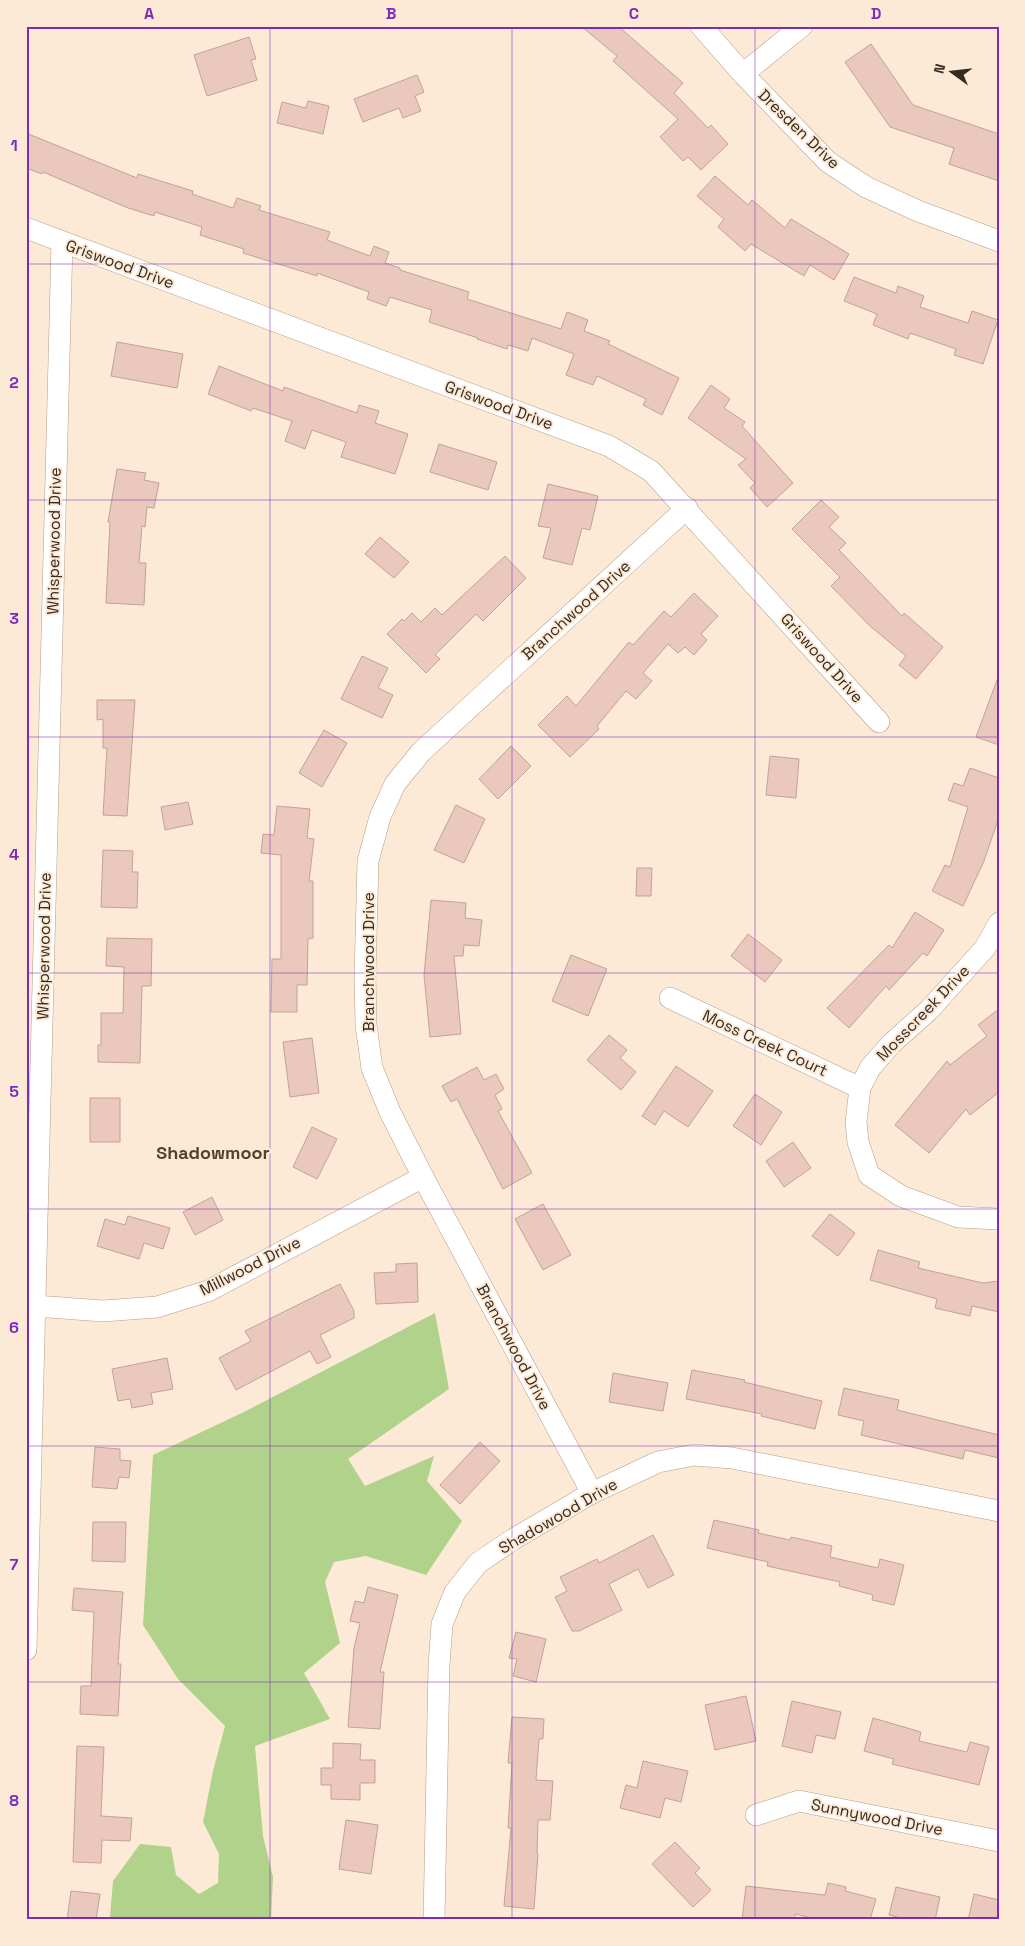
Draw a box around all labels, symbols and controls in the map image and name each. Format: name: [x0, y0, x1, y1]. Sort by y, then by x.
text: A: [144, 3, 154, 24]
text: B: [386, 3, 396, 24]
text: C: [629, 3, 639, 24]
text: D: [871, 3, 881, 24]
north arrow: [928, 48, 978, 98]
text: N: [930, 62, 949, 76]
street label: Dresden Drive: [753, 85, 845, 173]
text: 1: [10, 135, 18, 156]
street label: Griswood Drive: [63, 235, 177, 293]
text: 2: [9, 372, 19, 393]
street label: Griswood Drive: [442, 376, 556, 434]
street label: Whisperwood Drive: [42, 467, 66, 615]
street label: Branchwood Drive: [517, 555, 635, 665]
text: 3: [9, 608, 19, 629]
street label: Griswood Drive: [776, 609, 868, 707]
text: 4: [9, 844, 19, 865]
street label: Whisperwood Drive: [32, 872, 56, 1020]
street label: Branchwood Drive: [358, 892, 379, 1032]
street label: Mosscreek Drive: [872, 960, 974, 1066]
street label: Moss Creek Court: [699, 1005, 831, 1081]
text: 5: [9, 1081, 19, 1102]
district label: Shadowmoor: [156, 1141, 270, 1164]
street label: Millwood Drive: [196, 1231, 304, 1301]
street label: Branchwood Drive: [472, 1280, 556, 1414]
text: 6: [9, 1317, 19, 1338]
street label: Shadowood Drive: [495, 1473, 621, 1559]
text: 7: [10, 1554, 19, 1575]
text: 8: [9, 1790, 19, 1811]
street label: Sunnywood Drive: [809, 1794, 945, 1840]

